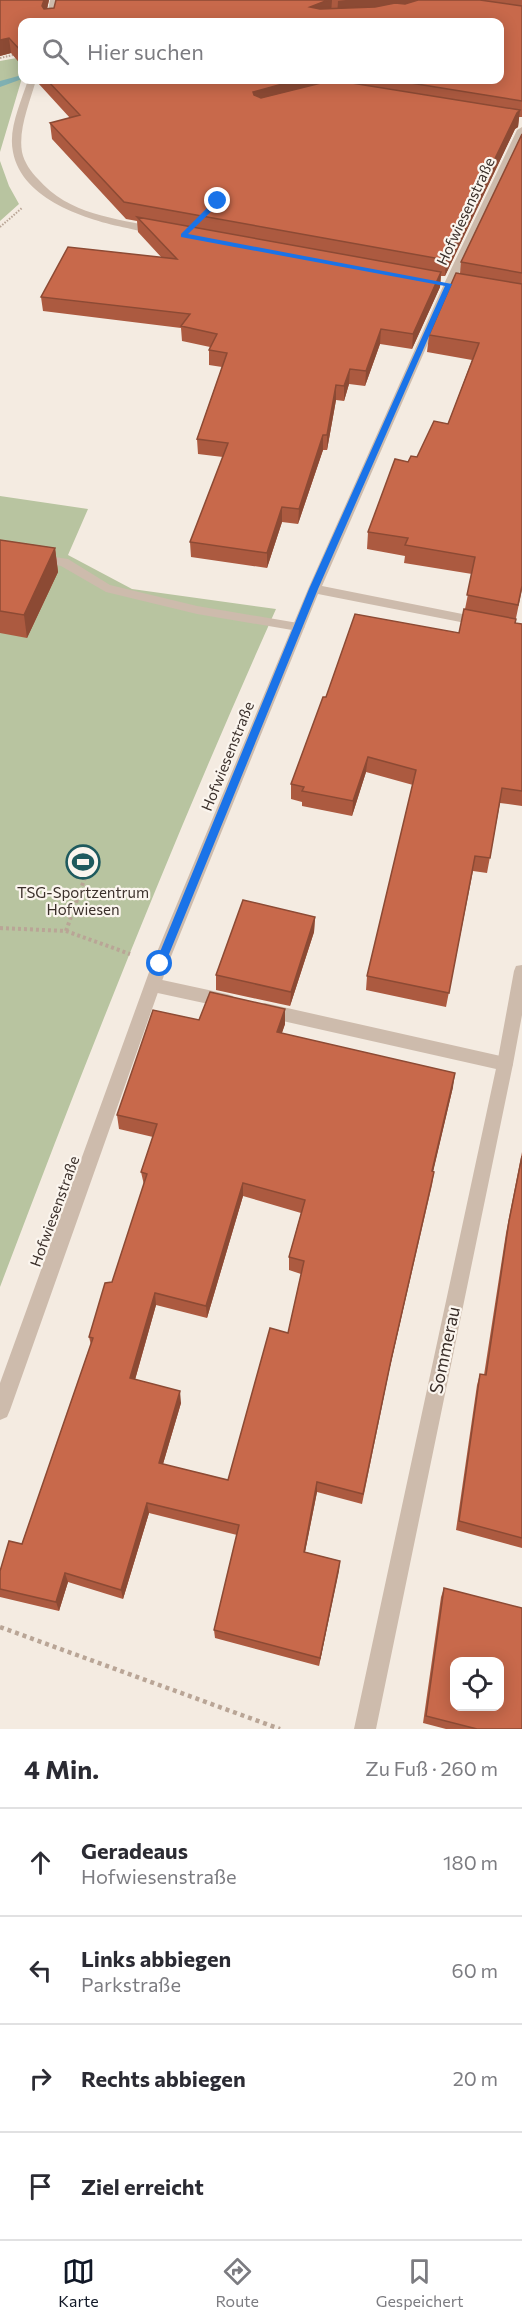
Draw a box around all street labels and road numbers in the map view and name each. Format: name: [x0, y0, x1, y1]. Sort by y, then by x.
street label: Hofwiesenstraße: [432, 154, 498, 268]
street label: Hofwiesenstraße: [197, 698, 257, 814]
street label: Hofwiesenstraße: [26, 1153, 82, 1269]
street label: Sommerau: [424, 1304, 464, 1396]

